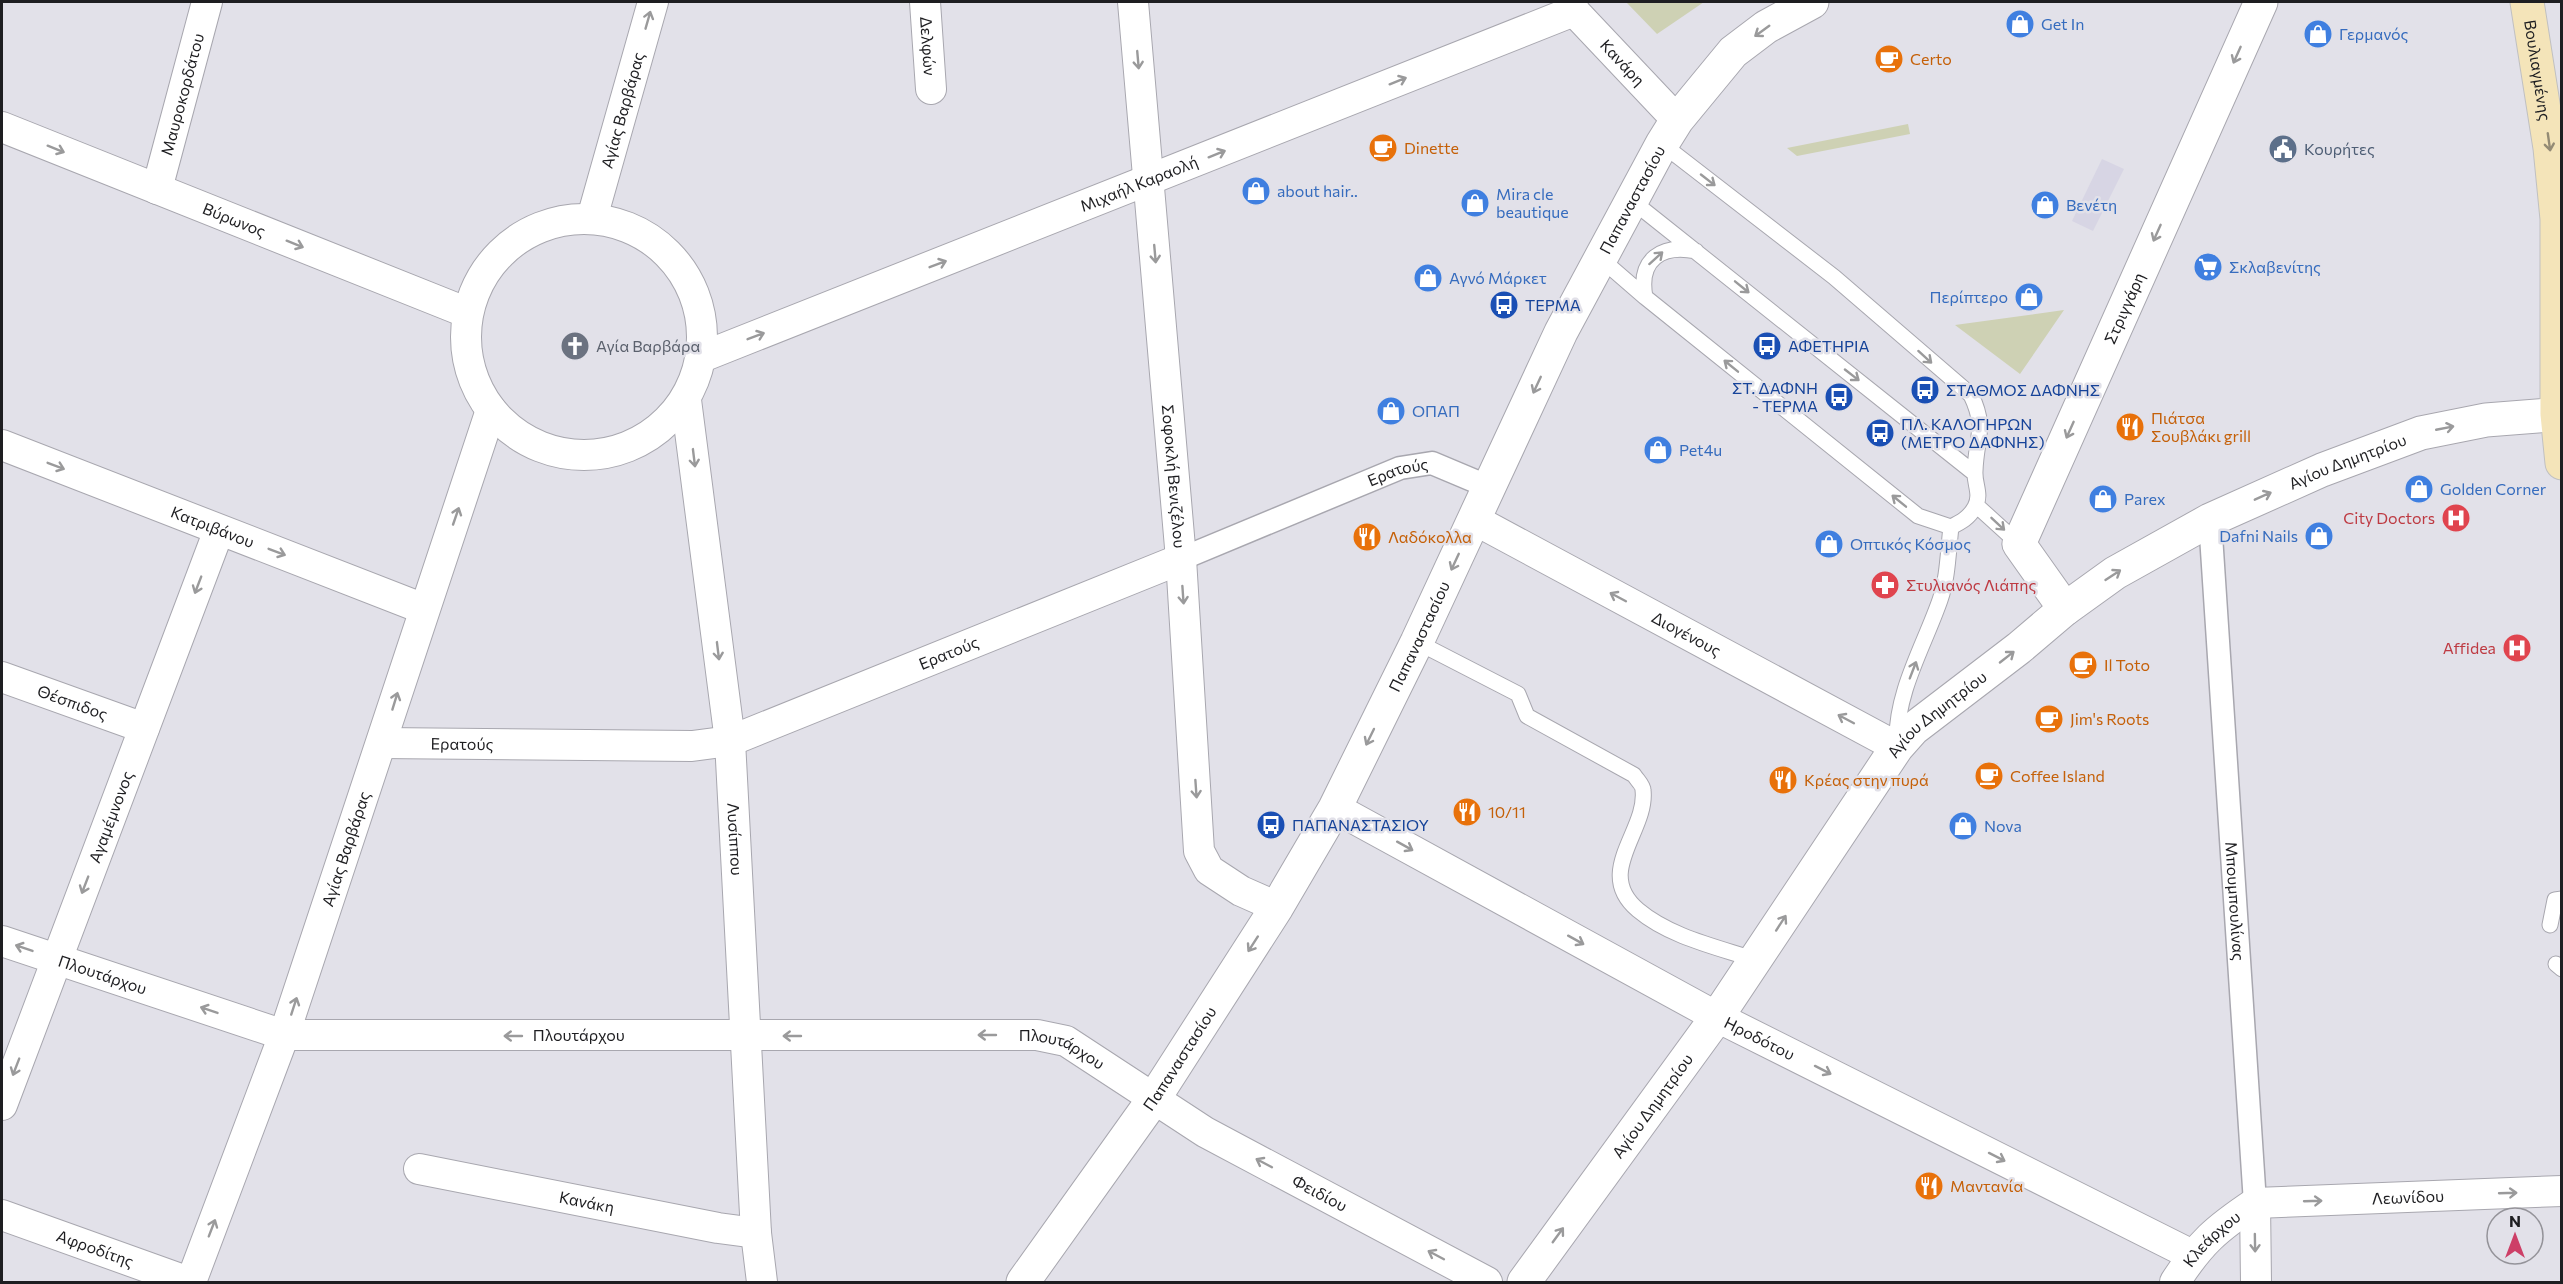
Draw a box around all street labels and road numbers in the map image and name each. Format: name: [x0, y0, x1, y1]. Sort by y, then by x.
street label: Δελφών: [917, 16, 940, 76]
street label: Βουλιαγμένης: [2521, 18, 2556, 122]
street label: Μαυροκορδάτου: [156, 31, 207, 158]
street label: Κανάρη: [1597, 35, 1649, 89]
street label: Αγίας Βαρβάρας: [597, 50, 647, 170]
street label: Παπαναστασίου: [1595, 142, 1668, 257]
street label: Μιχαήλ Καραολή: [1077, 151, 1200, 215]
street label: Βύρωνος: [200, 198, 269, 240]
street label: Στριγγάρη: [2100, 269, 2148, 347]
street label: Σοφοκλή Βενιζέλου: [1159, 404, 1190, 549]
street label: Αγίου Δημητρίου: [2286, 429, 2409, 493]
street label: Ερατούς: [1364, 454, 1429, 490]
street label: Κατριβάνου: [168, 502, 257, 551]
street label: Παπαναστασίου: [1384, 578, 1453, 694]
street label: Διογένους: [1649, 607, 1725, 660]
street label: Ερατούς: [916, 632, 981, 673]
street label: Αγίου Δημητρίου: [1883, 666, 1990, 761]
street label: Θέσπιδος: [35, 681, 110, 723]
street label: Ερατούς: [431, 733, 494, 753]
street label: Αγαμέμνονος: [84, 768, 136, 865]
street label: Αγίας Βαρβάρας: [317, 789, 373, 909]
street label: Λυσίππου: [724, 802, 747, 876]
street label: Μπουμπουλίνας: [2222, 841, 2249, 961]
street label: Πλουτάρχου: [56, 950, 149, 998]
street label: Παπαναστασίου: [1139, 1002, 1220, 1114]
street label: Ηροδότου: [1721, 1012, 1798, 1063]
street label: Πλουτάρχου: [533, 1025, 625, 1044]
street label: Πλουτάρχου: [1019, 1025, 1108, 1073]
street label: Αγίου Δημητρίου: [1608, 1050, 1696, 1161]
street label: Φειδίου: [1289, 1170, 1351, 1215]
street label: Λεωνίδου: [2371, 1186, 2444, 1207]
street label: Κανάκη: [558, 1187, 616, 1216]
street label: Κλεάρχου: [2179, 1206, 2244, 1270]
street label: Αφροδίτης: [54, 1225, 137, 1270]

